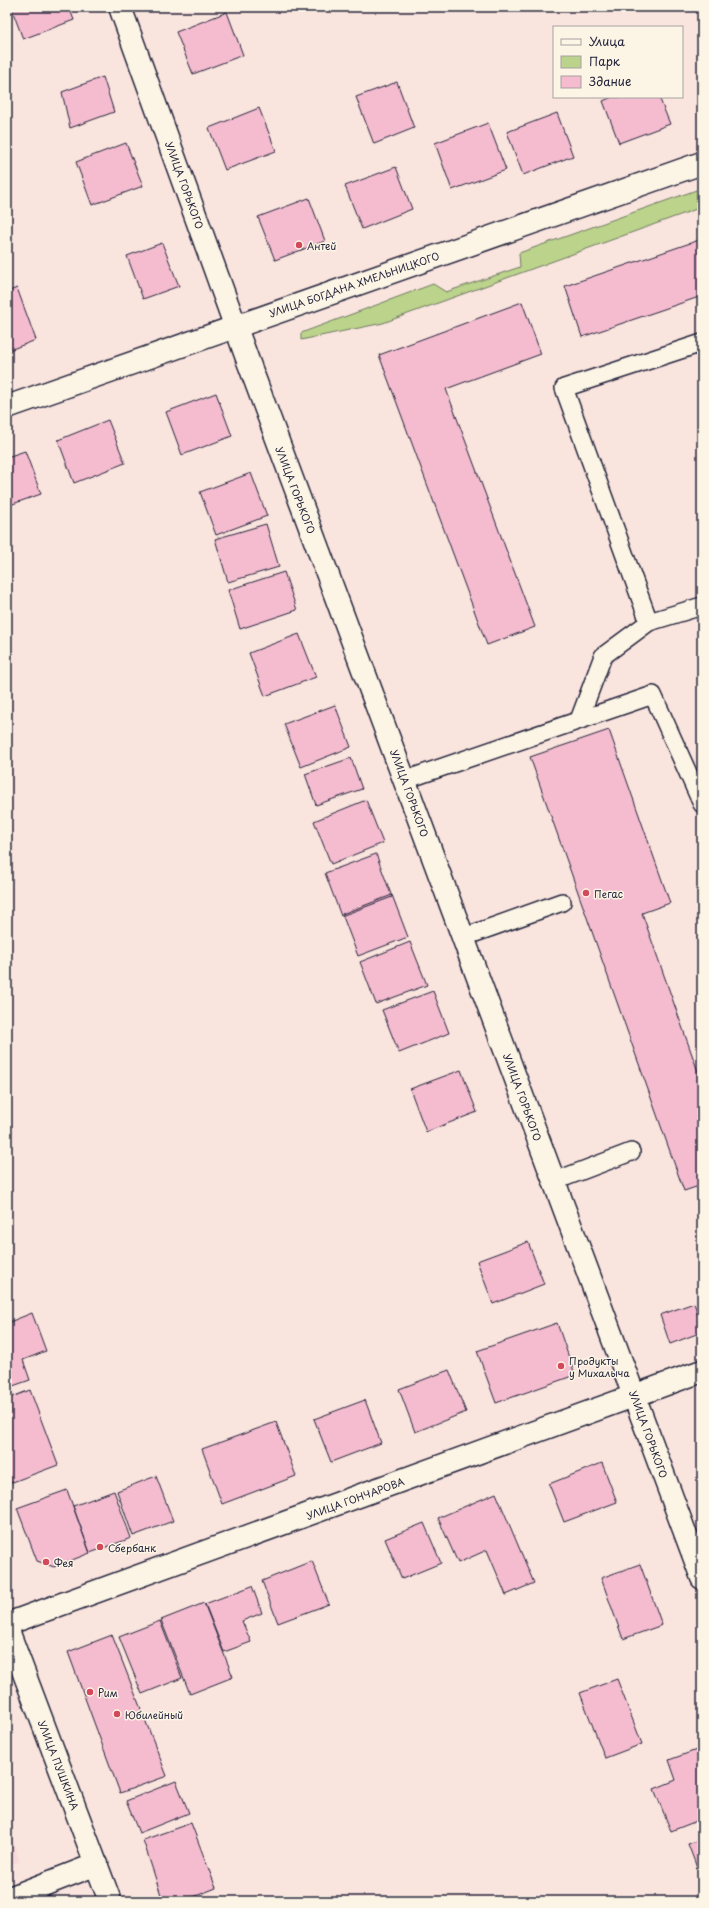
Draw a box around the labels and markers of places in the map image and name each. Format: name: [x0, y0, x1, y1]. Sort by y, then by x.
place label: Антей: [307, 238, 336, 253]
marker: Антей: [294, 240, 304, 250]
place label: Пегас: [594, 886, 623, 901]
marker: Пегас: [581, 888, 591, 898]
place label: Продукты у Михалыча: [569, 1353, 630, 1380]
marker: Продукты у Михалыча: [556, 1361, 566, 1371]
place label: Сбербанк: [108, 1540, 156, 1555]
marker: Сбербанк: [95, 1542, 105, 1552]
place label: Фея: [54, 1555, 74, 1570]
marker: Фея: [41, 1557, 51, 1567]
place label: Рим: [98, 1685, 118, 1700]
marker: Рим: [85, 1687, 95, 1697]
place label: Юбилейный: [125, 1707, 183, 1722]
marker: Юбилейный: [112, 1709, 122, 1719]

